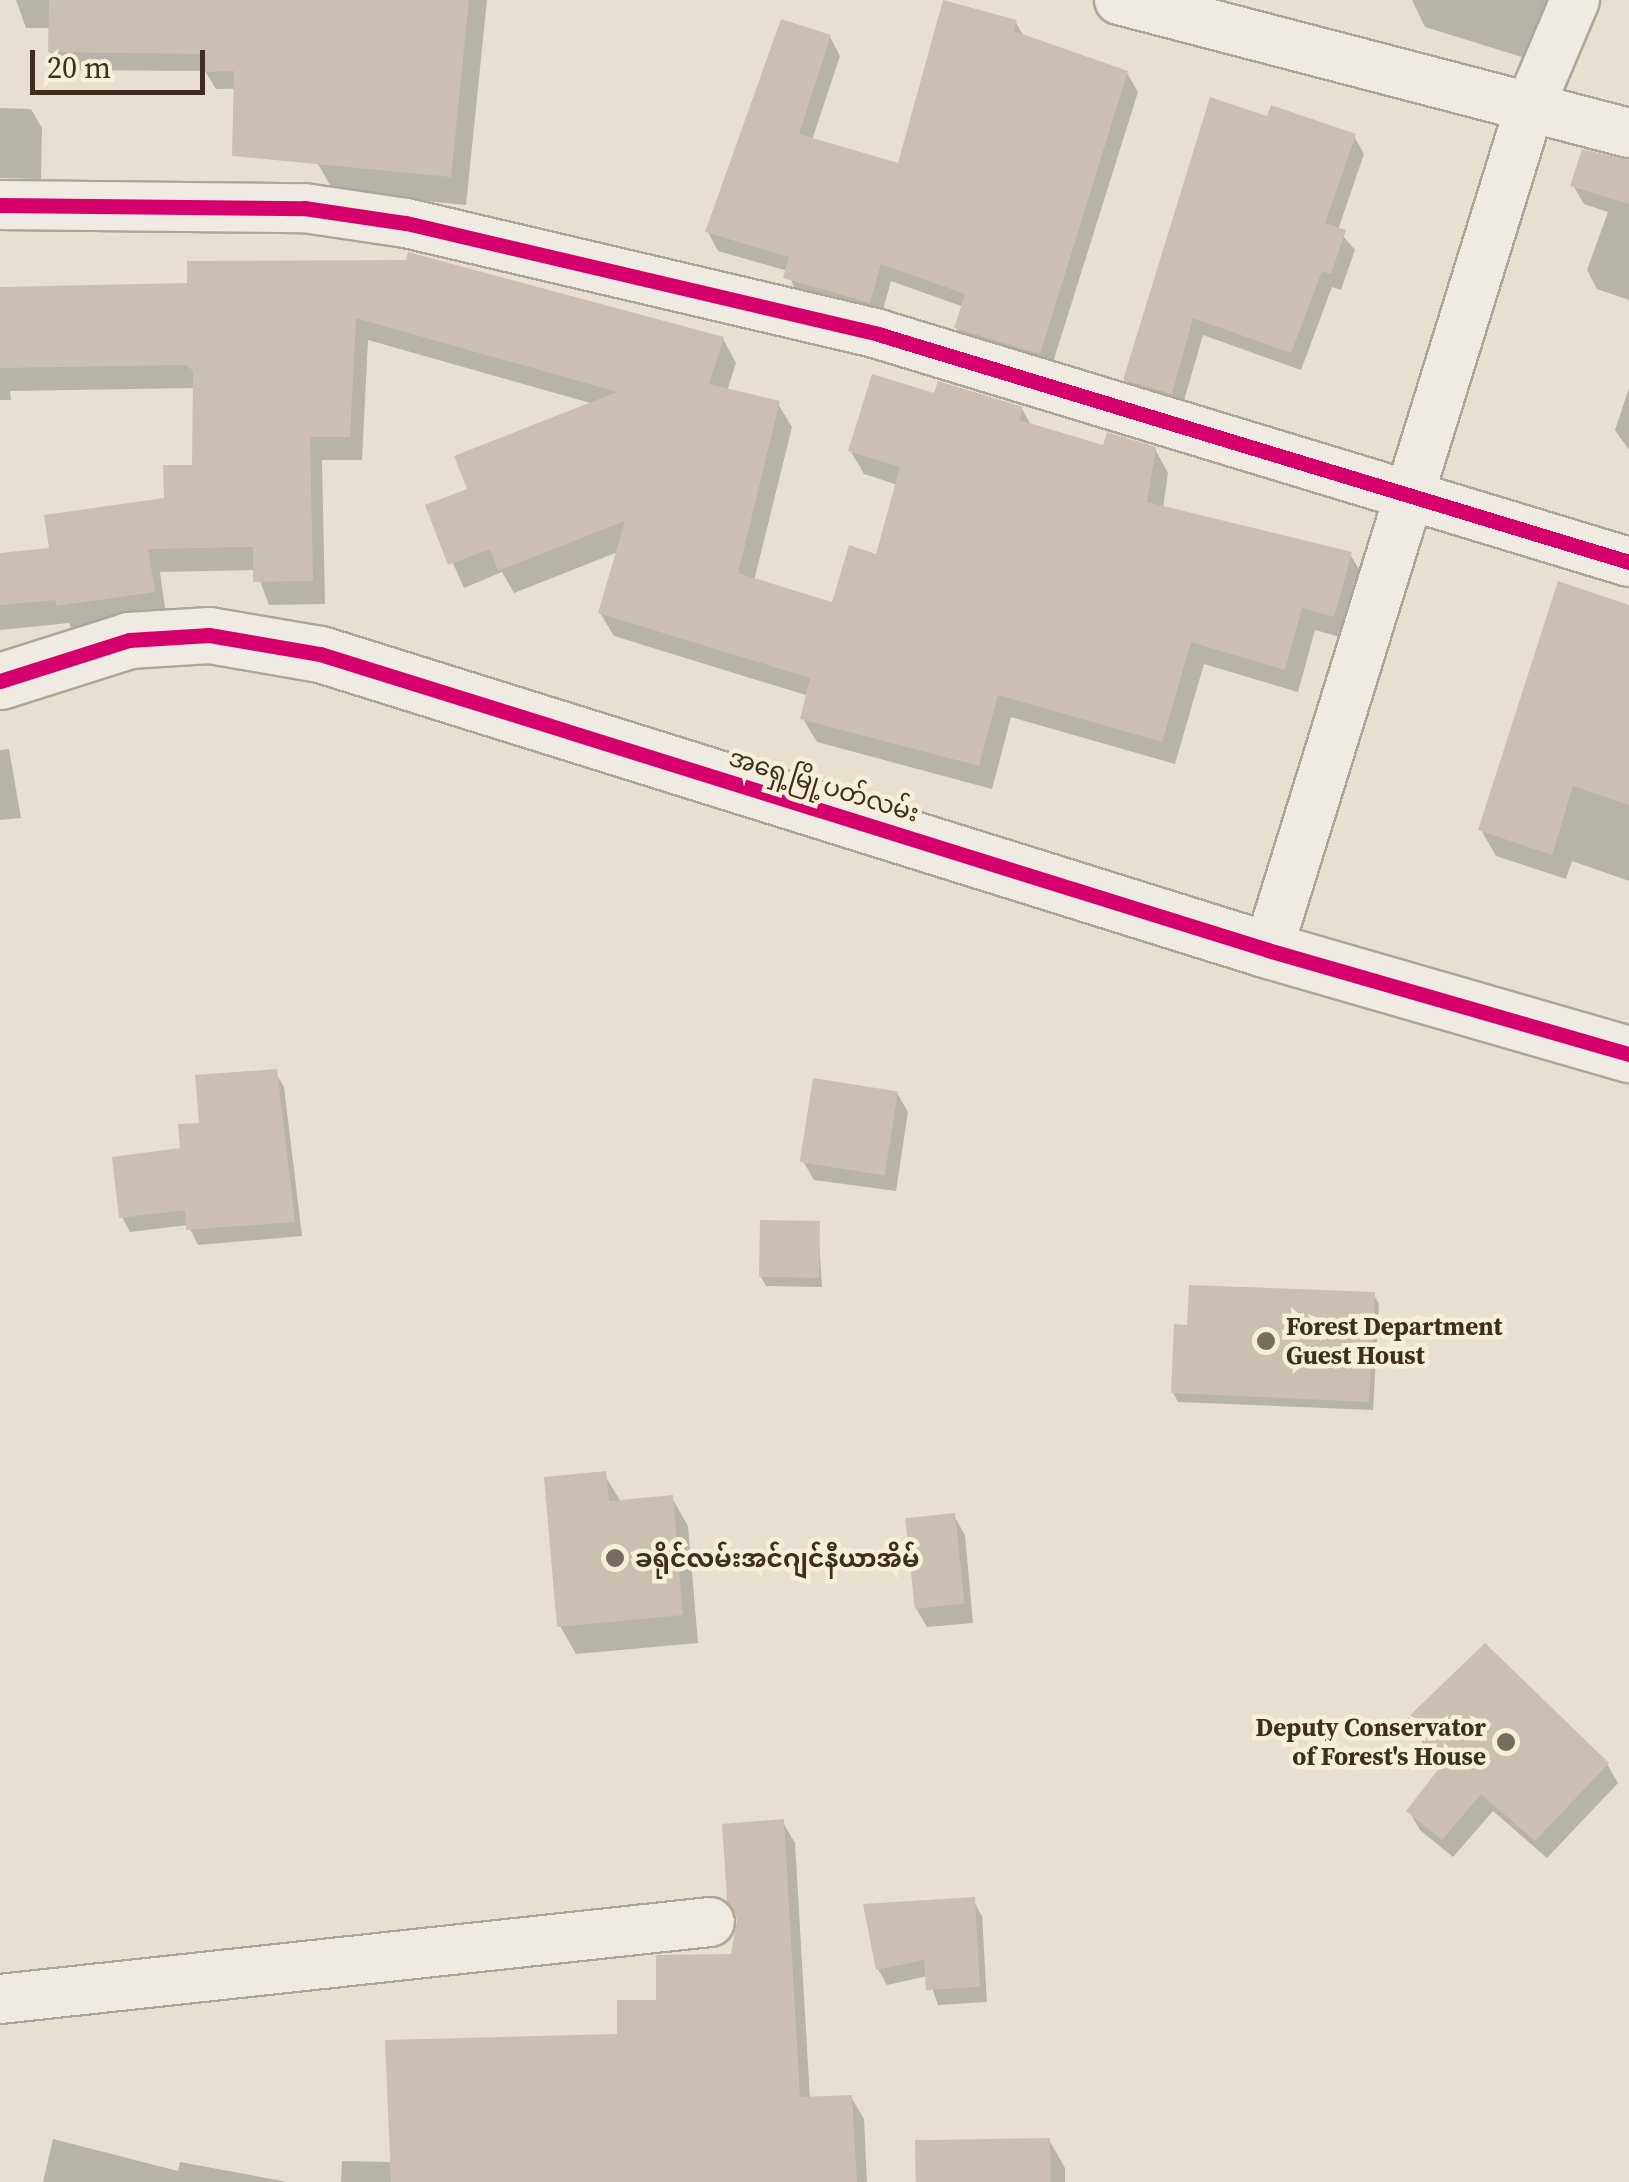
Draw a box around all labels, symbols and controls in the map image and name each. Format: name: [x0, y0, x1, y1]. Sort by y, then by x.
scale bar: [35, 30, 210, 92]
text: 20 m: [47, 47, 111, 88]
street label: အရှေ့မြို့ပတ်လမ်း: [725, 742, 923, 828]
place label: Forest Department Guest Houst: [1286, 1312, 1503, 1371]
marker: Forest Department Guest Houst: [1255, 1330, 1277, 1352]
place label: ခရိုင်လမ်းအင်ဂျင်နီယာအိမ်: [635, 1543, 919, 1573]
marker: ခရိုင်လမ်းအင်ဂျင်နီယာအိမ်: [604, 1547, 626, 1569]
place label: Deputy Conservator of Forest's House: [1256, 1713, 1486, 1772]
marker: Deputy Conservator of Forest's House: [1495, 1731, 1517, 1753]

